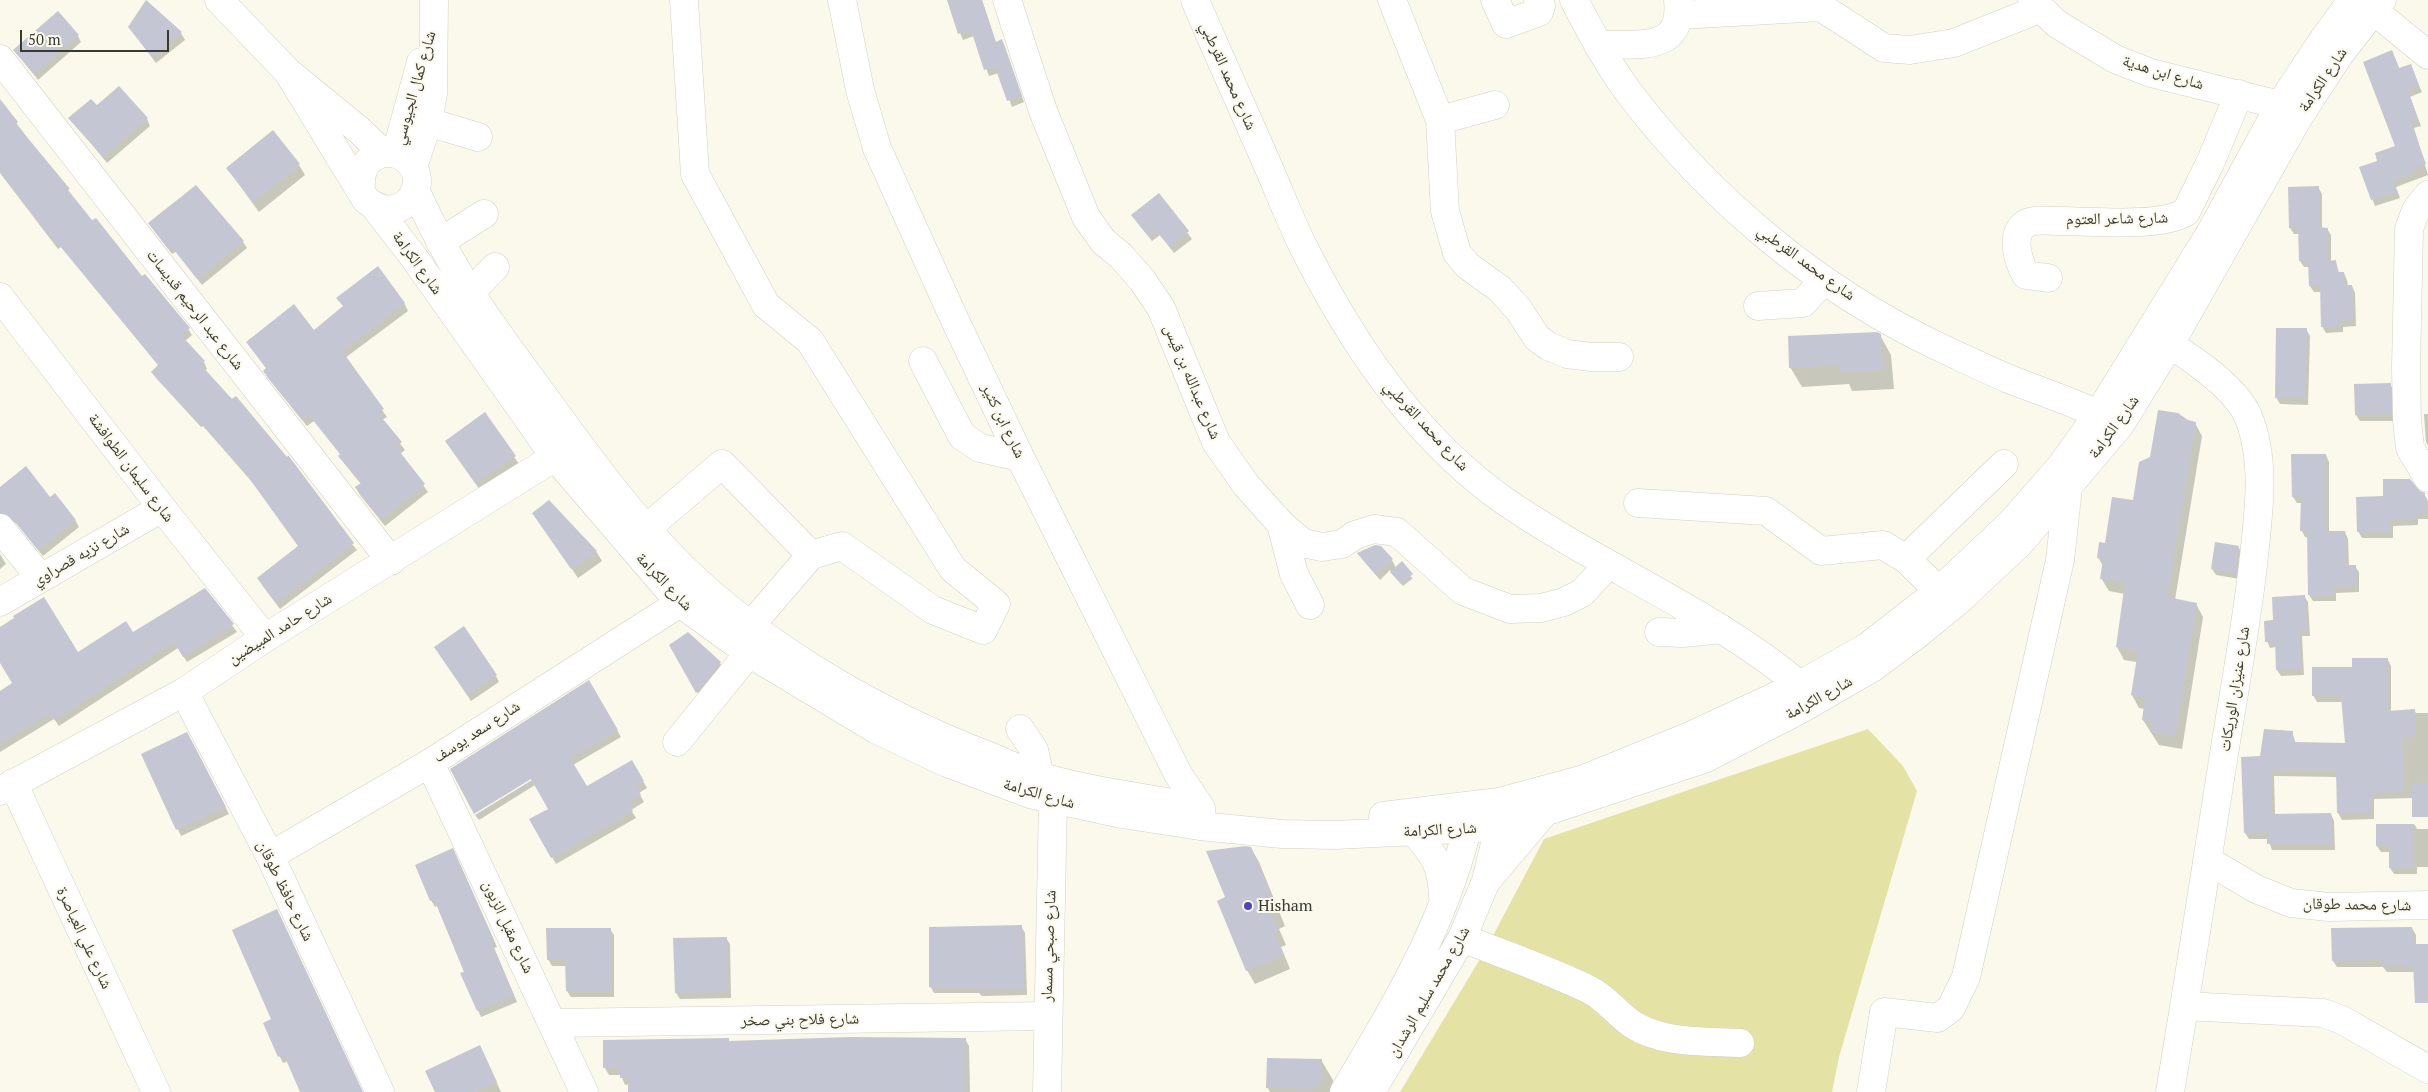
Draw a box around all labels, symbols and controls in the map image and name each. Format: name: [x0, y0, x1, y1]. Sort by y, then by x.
street label: شارع محمد القرطبي: [1196, 19, 1260, 133]
scale bar: [22, 20, 171, 52]
text: 50 m: [28, 29, 61, 49]
street label: شارع كمال الجيوسي: [390, 29, 440, 147]
street label: شارع الكرامة: [2294, 44, 2352, 116]
street label: شارع ابن هدية: [2120, 52, 2206, 94]
street label: شارع شاعر العتوم: [2066, 209, 2168, 229]
street label: شارع محمد القرطبي: [1753, 221, 1859, 305]
street label: شارع الكرامة: [388, 228, 446, 298]
street label: شارع عبد الرحيم قديسات: [142, 246, 248, 374]
street label: شارع عبدالله بن قيس: [1159, 322, 1225, 442]
street label: شارع محمد القرطبي: [1379, 377, 1473, 475]
street label: شارع ابن كثير: [977, 381, 1029, 461]
street label: شارع الكرامة: [2085, 392, 2143, 462]
street label: شارع سليمان الطوافشة: [84, 410, 178, 526]
street label: شارع نزيه قصراوي: [29, 520, 133, 590]
street label: شارع الكرامة: [632, 549, 696, 615]
street label: شارع حامد المبيضين: [224, 589, 336, 669]
street label: شارع عنيزان الوريكات: [2216, 625, 2254, 753]
street label: شارع الكرامة: [1782, 672, 1856, 724]
street label: شارع سعد يوسف: [430, 697, 524, 767]
street label: شارع الكرامة: [1001, 775, 1077, 813]
street label: شارع الكرامة: [1403, 818, 1477, 842]
street label: شارع حافظ طوقان: [252, 837, 318, 945]
street label: شارع مقبل الزبون: [478, 877, 538, 977]
street label: شارع علي العياصرة: [52, 884, 116, 992]
street label: شارع صبحي مسمار: [1037, 890, 1061, 1002]
street label: شارع محمد طوقان: [2303, 894, 2411, 916]
place label: Hisham: [1258, 896, 1313, 916]
marker: Hisham: [1242, 900, 1254, 912]
street label: شارع محمد سليم الرشدان: [1384, 923, 1474, 1061]
street label: شارع فلاح بني صخر: [741, 1009, 859, 1031]

